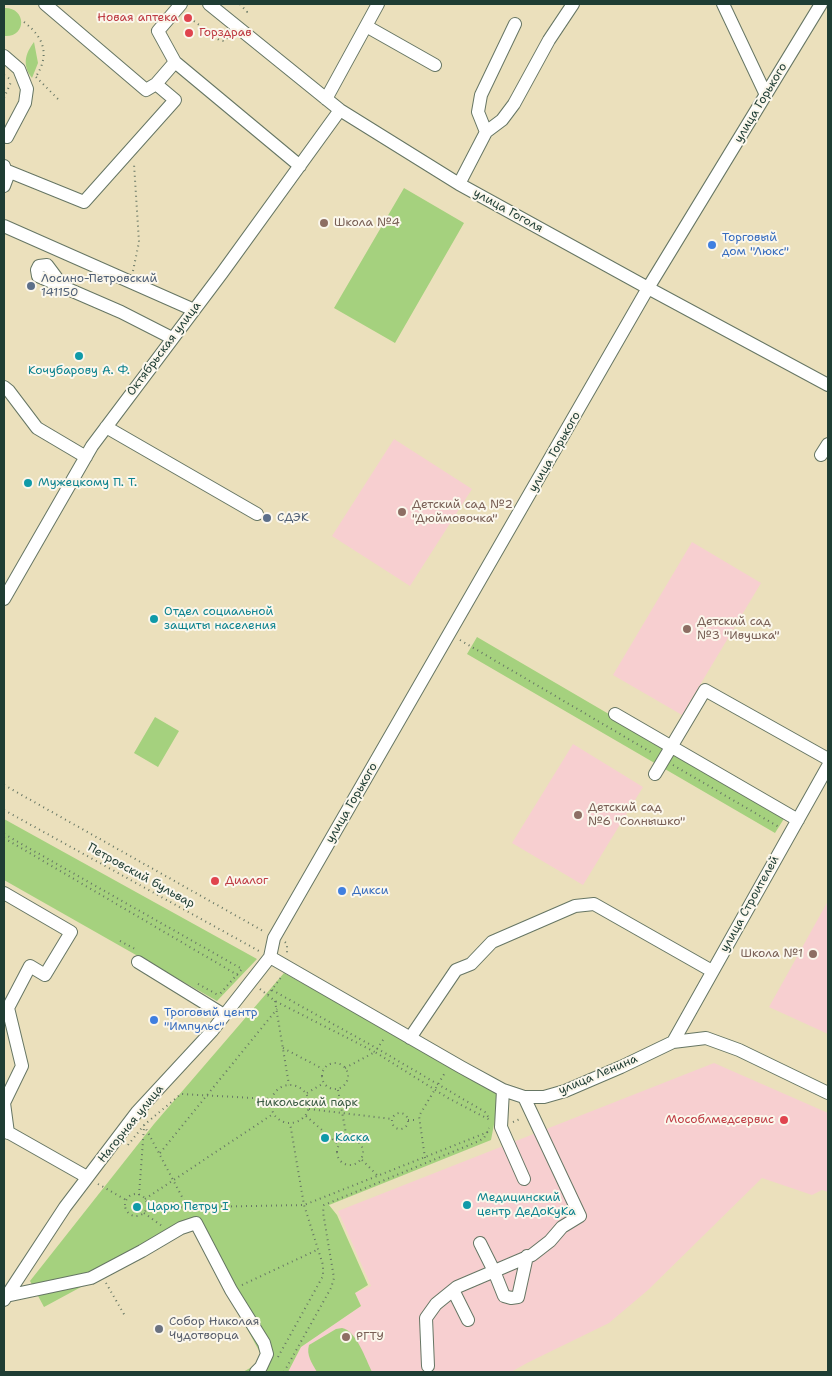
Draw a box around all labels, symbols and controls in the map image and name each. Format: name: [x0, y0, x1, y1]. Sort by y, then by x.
place label: Новая аптека: [97, 11, 178, 25]
marker: Новая аптека: [182, 12, 194, 24]
place label: Горздрав: [199, 26, 252, 40]
marker: Горздрав: [183, 27, 195, 39]
street label: улица Горького: [732, 60, 790, 146]
street label: улица Гоголя: [471, 186, 545, 236]
place label: Школа №4: [334, 216, 400, 230]
marker: Школа №4: [318, 217, 330, 229]
place label: Торговый дом "Люкс": [722, 231, 789, 259]
marker: Торговый дом "Люкс": [706, 239, 718, 251]
place label: Лосино-Петровский 141150: [41, 272, 157, 300]
marker: Лосино-Петровский 141150: [25, 280, 37, 292]
street label: Октябрьская улица: [124, 299, 204, 399]
marker: Кочубарову А. Ф.: [73, 350, 85, 362]
place label: Кочубарову А. Ф.: [28, 364, 130, 378]
street label: улица Горького: [526, 409, 584, 495]
place label: Мужецкому П. Т.: [38, 476, 137, 490]
marker: Мужецкому П. Т.: [22, 477, 34, 489]
place label: Детский сад №2 "Дюймовочка": [412, 498, 513, 526]
marker: Детский сад №2 "Дюймовочка": [396, 506, 408, 518]
place label: СДЭК: [277, 511, 309, 525]
marker: СДЭК: [261, 512, 273, 524]
place label: Отдел социальной защиты населения: [164, 605, 276, 633]
marker: Отдел социальной защиты населения: [148, 613, 160, 625]
place label: Детский сад №3 "Ивушка": [697, 615, 780, 643]
marker: Детский сад №3 "Ивушка": [681, 623, 693, 635]
street label: улица Горького: [323, 760, 381, 846]
place label: Детский сад №6 "Солнышко": [588, 801, 685, 829]
marker: Детский сад №6 "Солнышко": [572, 809, 584, 821]
street label: Петровский бульвар: [85, 841, 197, 911]
street label: улица Строителей: [718, 853, 782, 955]
place label: Диалог: [225, 874, 268, 888]
marker: Диалог: [209, 875, 221, 887]
place label: Дикси: [352, 884, 389, 898]
marker: Дикси: [336, 885, 348, 897]
place label: Школа №1: [741, 947, 803, 961]
marker: Школа №1: [807, 948, 819, 960]
place label: Троговый центр "Импульс": [164, 1006, 258, 1034]
marker: Троговый центр "Импульс": [148, 1014, 160, 1026]
street label: улица Ленина: [556, 1052, 640, 1098]
street label: Нагорная улица: [95, 1082, 167, 1166]
park label: Никольский парк: [256, 1096, 358, 1110]
place label: Мособлмедсервис: [666, 1113, 774, 1127]
marker: Мособлмедсервис: [778, 1114, 790, 1126]
place label: Каска: [335, 1131, 369, 1145]
marker: Каска: [319, 1132, 331, 1144]
place label: Медицинский центр ДеДоКуКа: [477, 1191, 576, 1219]
marker: Медицинский центр ДеДоКуКа: [461, 1199, 473, 1211]
place label: Царю Петру I: [147, 1200, 229, 1214]
marker: Царю Петру I: [131, 1201, 143, 1213]
place label: Собор Николая Чудотворца: [169, 1315, 259, 1343]
marker: Собор Николая Чудотворца: [153, 1323, 165, 1335]
place label: РГТУ: [356, 1330, 384, 1344]
marker: РГТУ: [340, 1331, 352, 1343]

